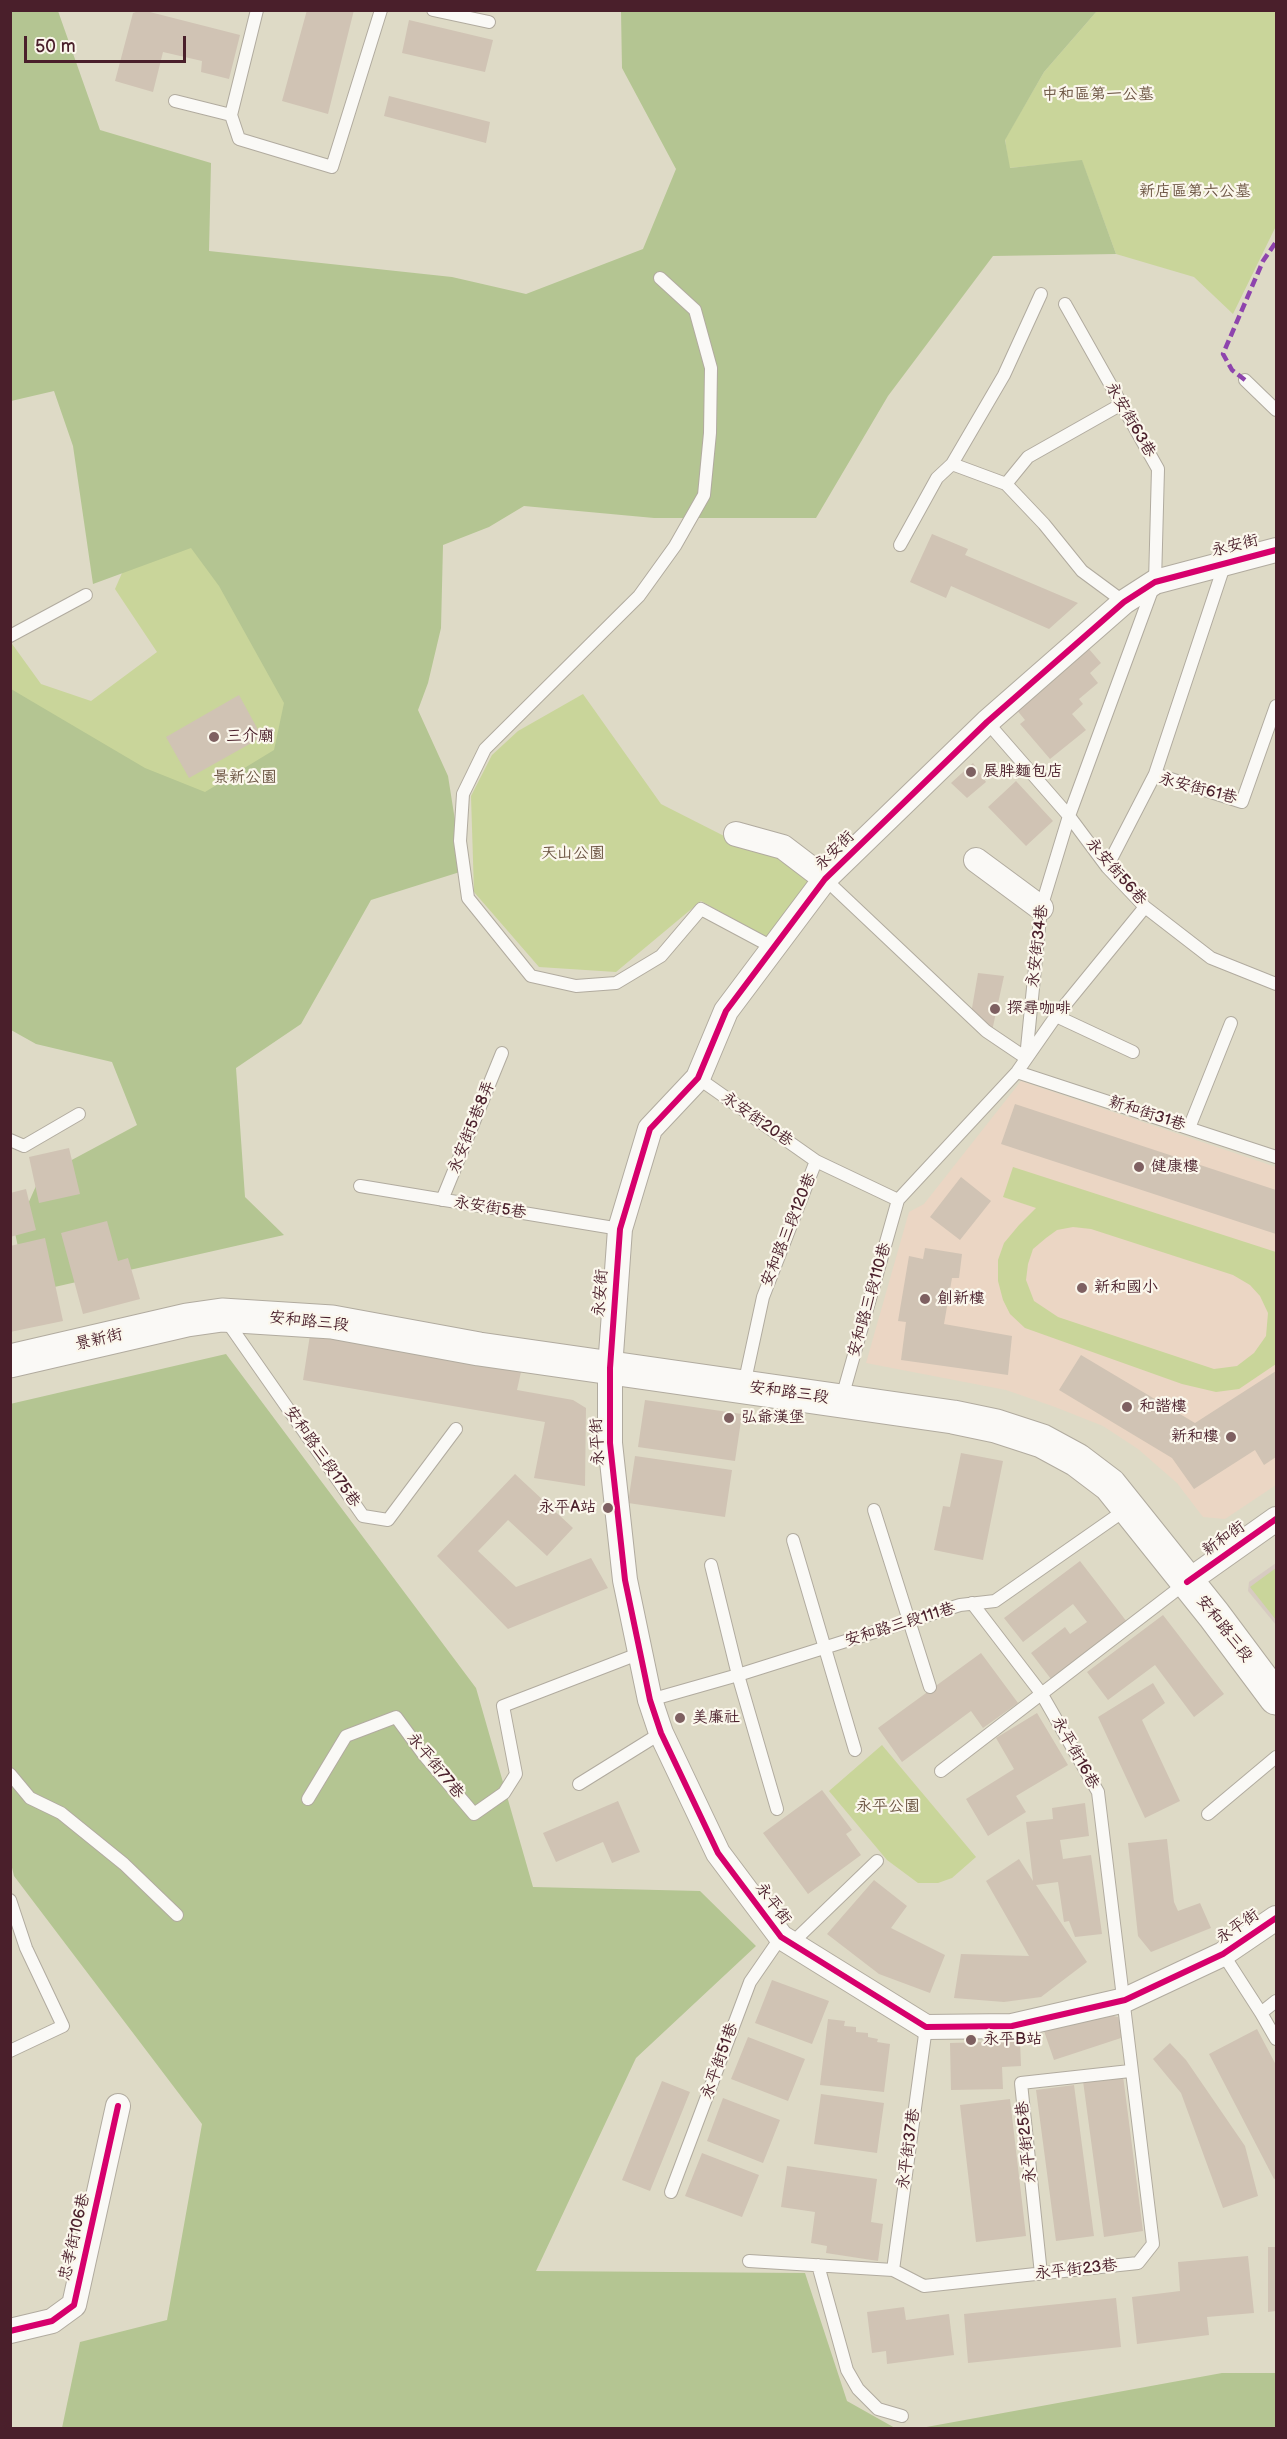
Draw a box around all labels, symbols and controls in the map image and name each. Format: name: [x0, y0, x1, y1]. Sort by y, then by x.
scale bar: [27, 24, 189, 62]
text: 50 m: [35, 36, 76, 57]
park label: 中和區第一公墓: [1042, 85, 1154, 105]
park label: 新店區第六公墓: [1139, 182, 1251, 202]
street label: 永安街63巷: [1101, 379, 1159, 461]
street label: 永安街: [1209, 531, 1261, 561]
place label: 三介廟: [226, 727, 274, 747]
marker: 三介廟: [207, 730, 221, 744]
place label: 展胖麵包店: [983, 762, 1063, 782]
marker: 展胖麵包店: [964, 765, 978, 779]
park label: 景新公園: [213, 768, 277, 788]
street label: 永安街61巷: [1157, 769, 1239, 809]
street label: 永安街: [811, 827, 859, 875]
street label: 永安街56巷: [1082, 834, 1150, 910]
park label: 天山公園: [541, 844, 605, 864]
street label: 永安街34巷: [1023, 903, 1053, 989]
place label: 探尋咖啡: [1007, 999, 1071, 1019]
marker: 探尋咖啡: [988, 1002, 1002, 1016]
street label: 永安街5巷8弄: [445, 1078, 499, 1176]
street label: 永安街20巷: [718, 1088, 796, 1152]
street label: 新和街31巷: [1106, 1093, 1188, 1135]
place label: 健康樓: [1151, 1157, 1199, 1177]
marker: 健康樓: [1132, 1160, 1146, 1174]
street label: 安和路三段120巷: [757, 1170, 821, 1290]
street label: 永安街5巷: [452, 1193, 528, 1223]
street label: 安和路三段110巷: [845, 1241, 895, 1359]
street label: 永安街: [590, 1268, 612, 1318]
place label: 新和國小: [1094, 1278, 1158, 1298]
marker: 新和國小: [1075, 1281, 1089, 1295]
place label: 創新樓: [937, 1289, 985, 1309]
marker: 創新樓: [918, 1292, 932, 1306]
street label: 安和路三段: [268, 1308, 350, 1336]
street label: 景新街: [73, 1325, 125, 1355]
street label: 安和路三段: [748, 1378, 830, 1408]
place label: 和諧樓: [1139, 1397, 1187, 1417]
marker: 和諧樓: [1120, 1400, 1134, 1414]
street label: 安和路三段175巷: [280, 1403, 364, 1511]
place label: 弘爺漢堡: [741, 1408, 805, 1428]
marker: 弘爺漢堡: [722, 1411, 736, 1425]
street label: 永平街: [587, 1418, 609, 1466]
place label: 新和樓: [1171, 1427, 1219, 1447]
marker: 新和樓: [1224, 1430, 1238, 1444]
place label: 永平A站: [538, 1498, 596, 1518]
marker: 永平A站: [601, 1501, 615, 1515]
street label: 新和街: [1199, 1517, 1249, 1561]
street label: 安和路三段: [1192, 1592, 1256, 1666]
street label: 安和路三段111巷: [842, 1599, 958, 1651]
place label: 美廉社: [692, 1708, 740, 1728]
marker: 美廉社: [673, 1711, 687, 1725]
street label: 永平街16巷: [1047, 1713, 1103, 1793]
street label: 永平街77巷: [402, 1729, 468, 1803]
park label: 永平公園: [856, 1797, 920, 1817]
street label: 永平街: [751, 1879, 795, 1929]
street label: 永平街: [1213, 1906, 1263, 1948]
street label: 永平街51巷: [697, 2020, 743, 2102]
place label: 永平B站: [983, 2030, 1042, 2050]
marker: 永平B站: [964, 2033, 978, 2047]
street label: 永平街25巷: [1013, 2100, 1041, 2184]
street label: 永平街37巷: [894, 2107, 924, 2191]
street label: 忠孝街106巷: [56, 2191, 94, 2283]
street label: 永平街23巷: [1034, 2256, 1118, 2284]

